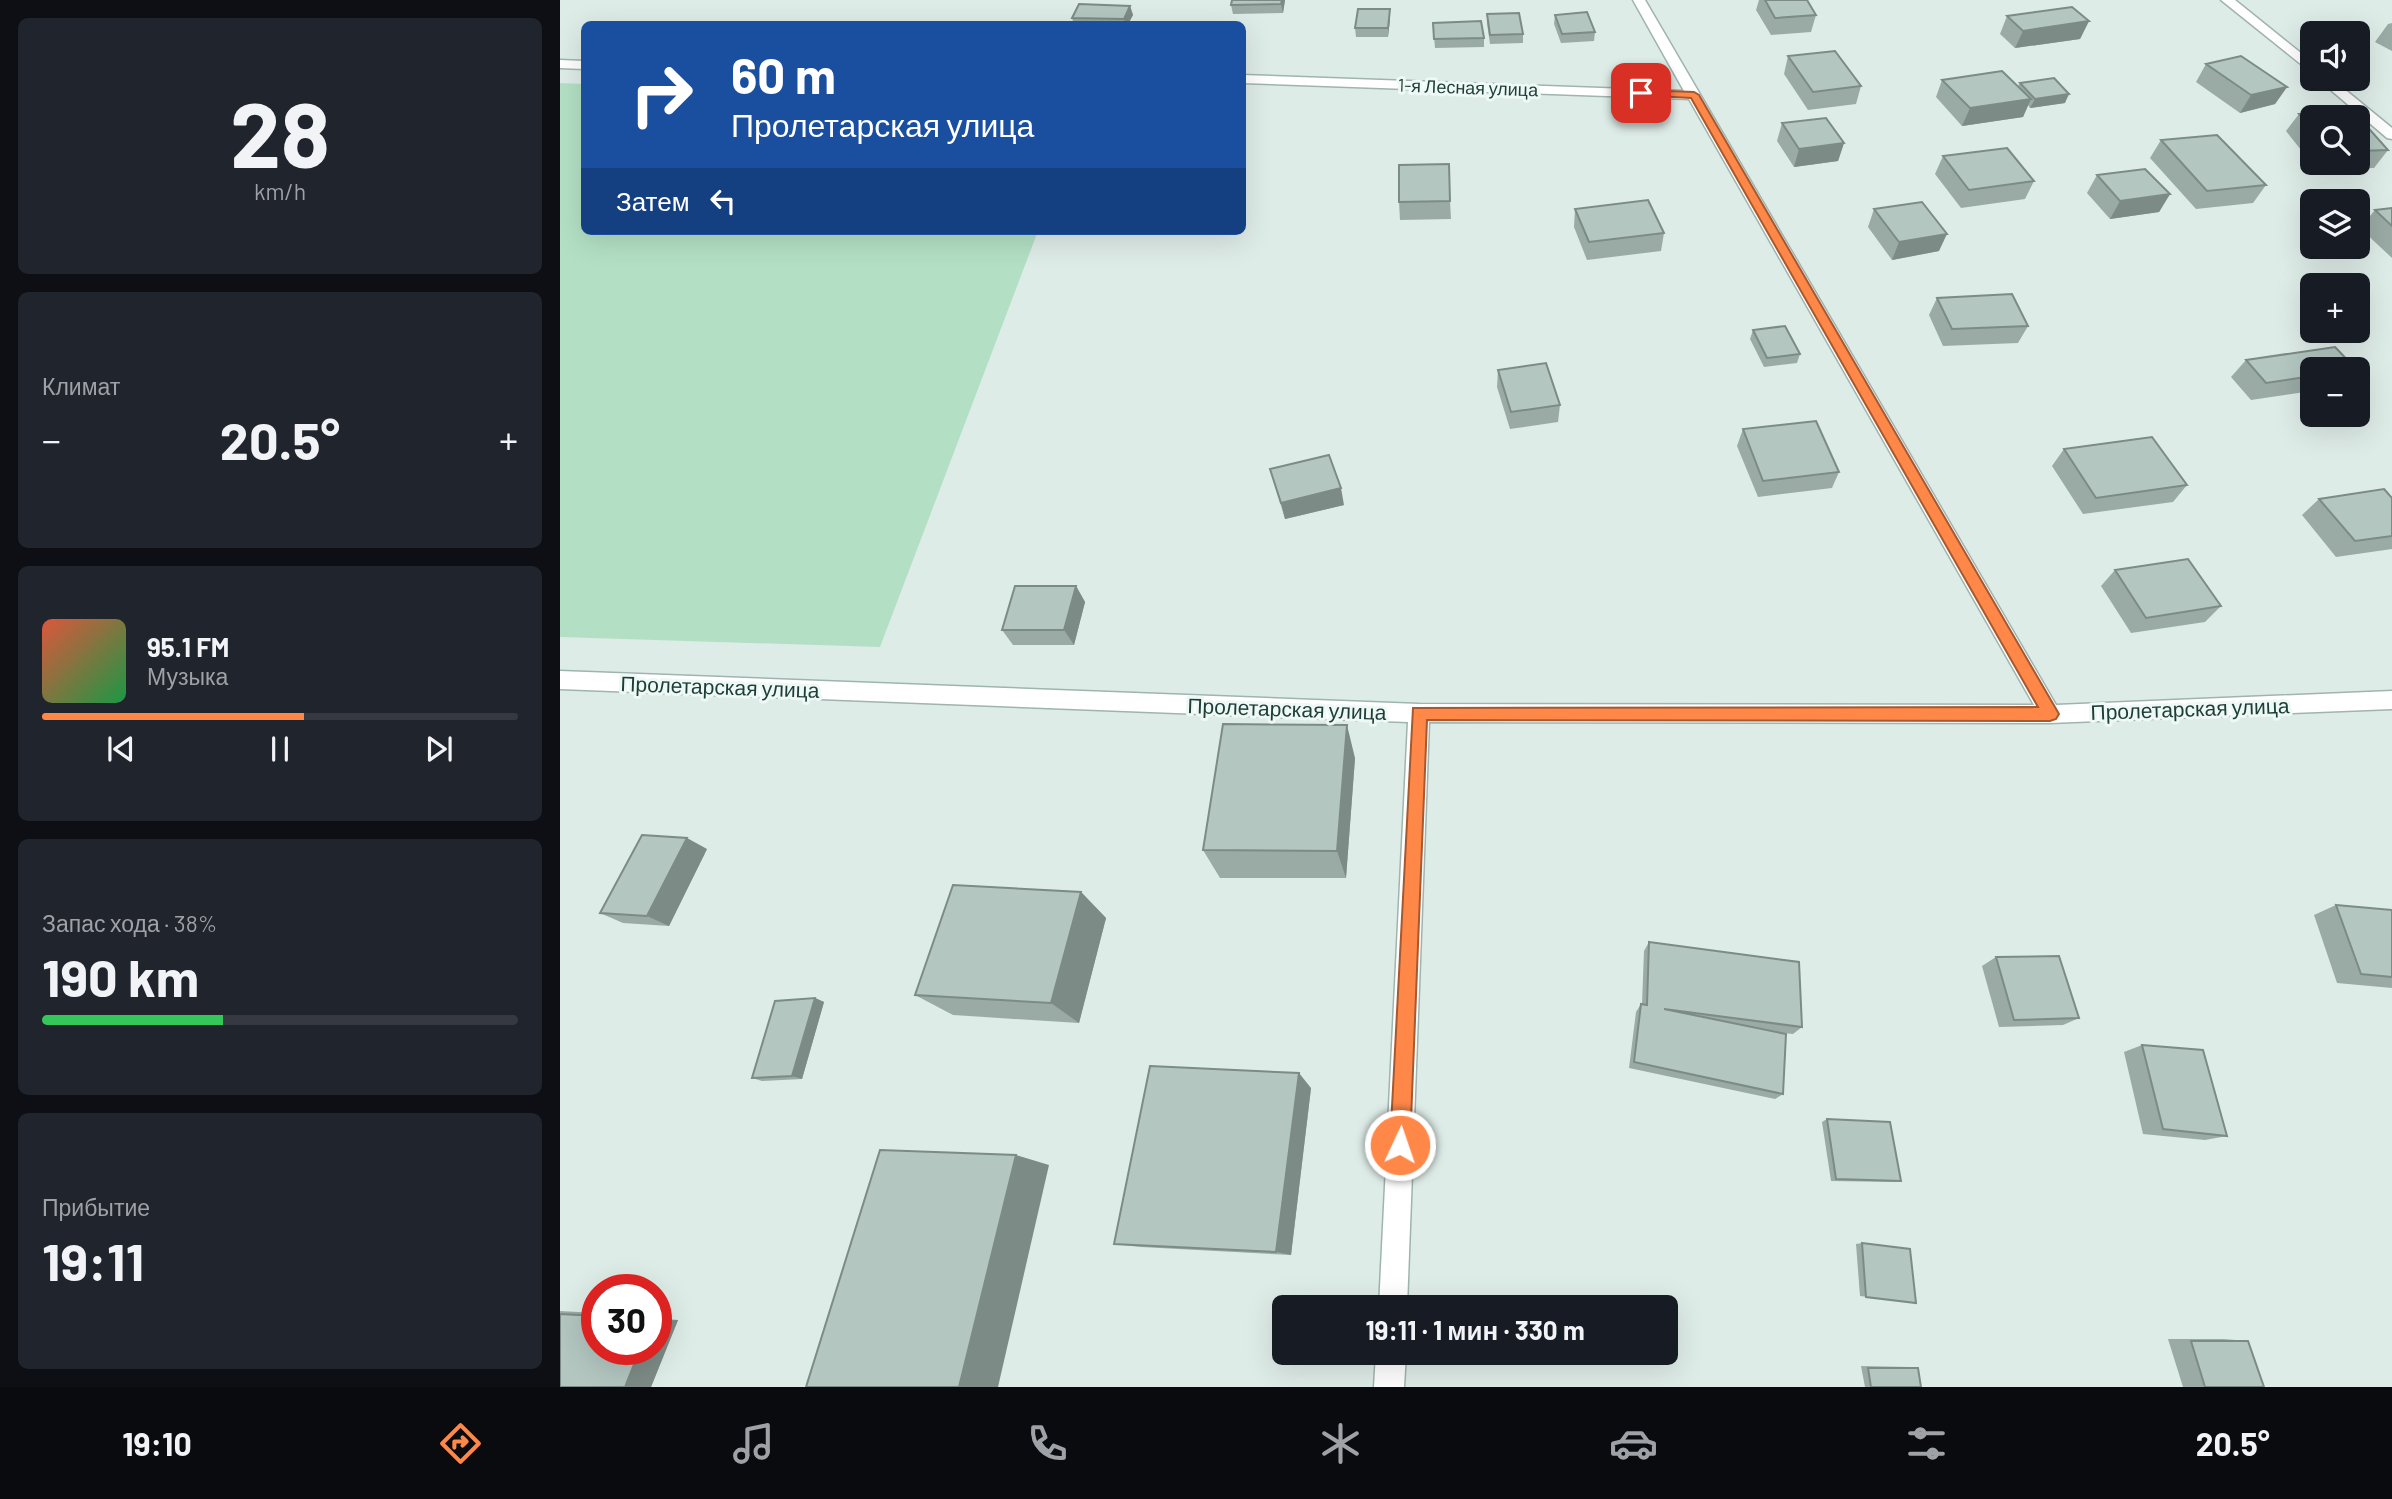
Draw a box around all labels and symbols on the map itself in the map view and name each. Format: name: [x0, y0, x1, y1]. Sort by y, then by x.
pin: [1611, 63, 1671, 123]
street label: 1-я Лесная улица: [1397, 74, 1540, 100]
street label: Пролетарская улица: [620, 670, 820, 702]
street label: Пролетарская улица: [1187, 692, 1387, 724]
street label: Пролетарская улица: [2090, 692, 2290, 724]
position arrow: [1363, 1108, 1437, 1182]
speed limit sign: 30: [581, 1274, 672, 1365]

